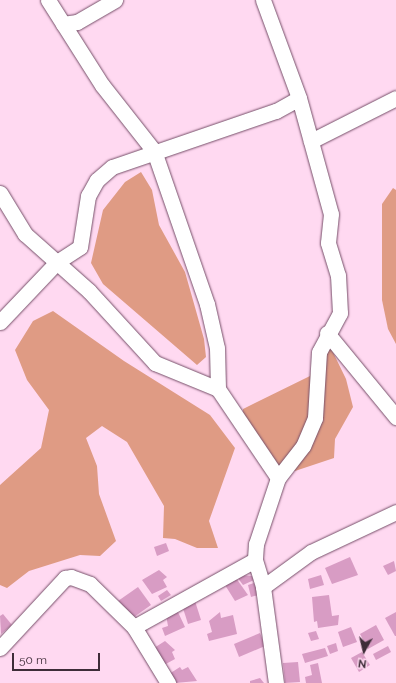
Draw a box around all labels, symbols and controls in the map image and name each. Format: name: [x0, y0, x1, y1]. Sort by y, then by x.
north arrow: [344, 631, 384, 671]
scale bar: [14, 645, 102, 671]
text: 50 m: [19, 653, 47, 667]
text: N: [357, 656, 367, 670]

